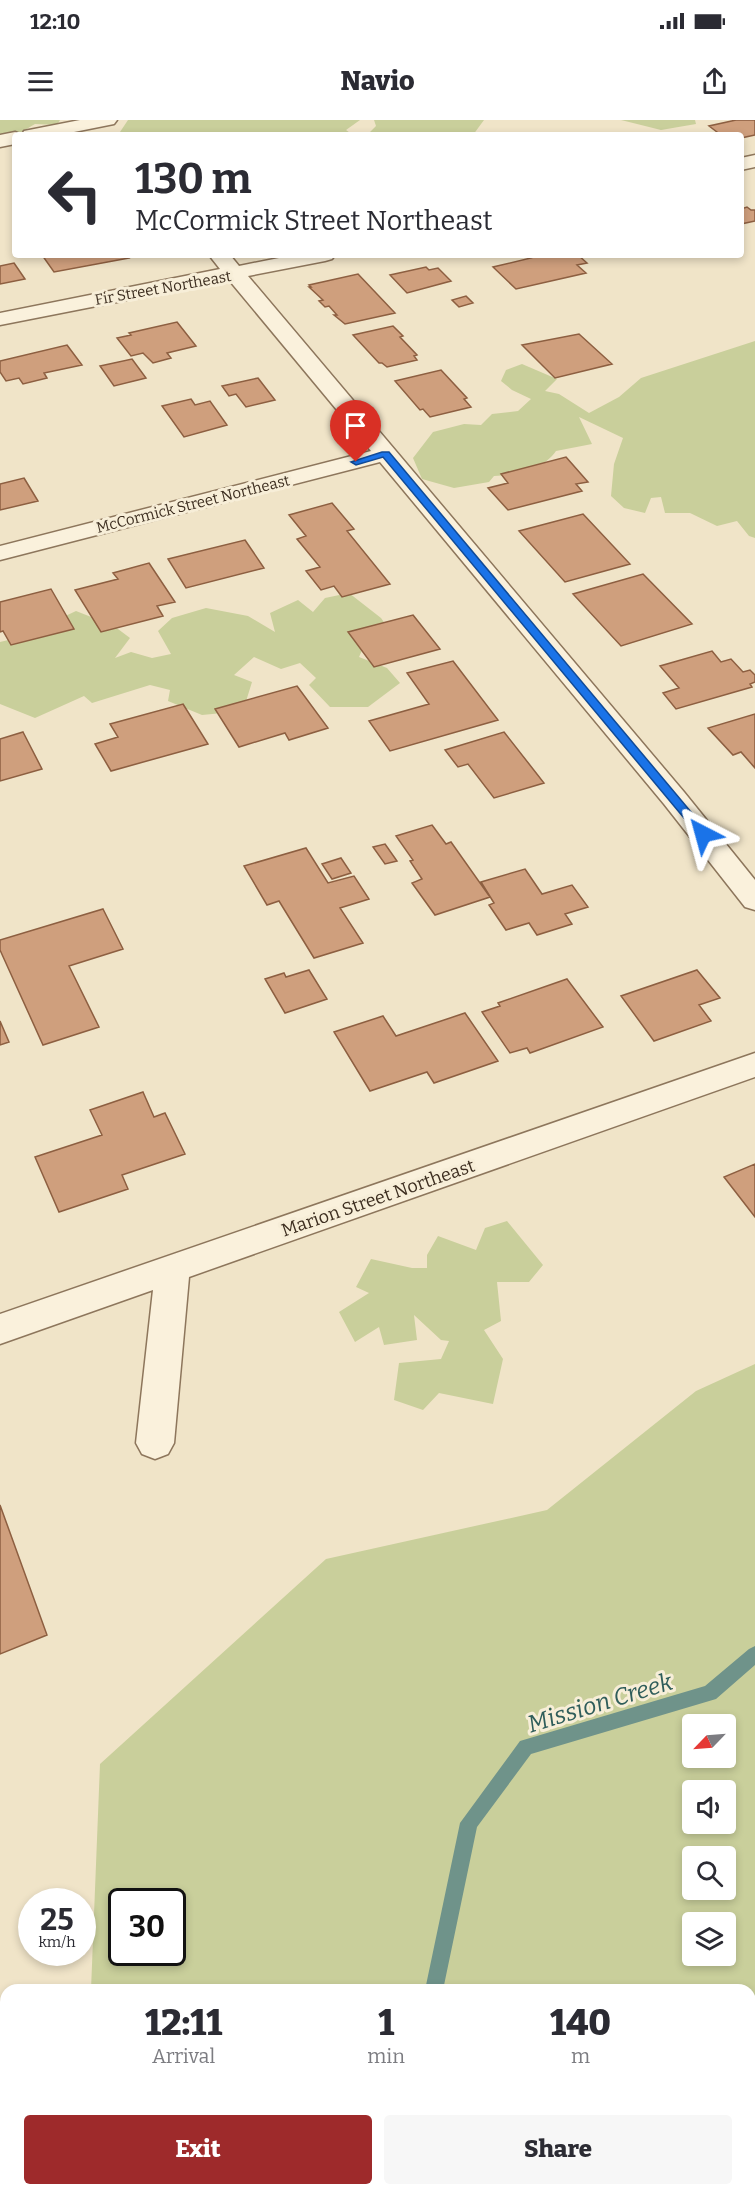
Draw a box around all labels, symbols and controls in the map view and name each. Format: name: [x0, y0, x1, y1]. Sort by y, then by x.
text: 12:10: [30, 8, 81, 35]
icon: menu: [24, 65, 57, 98]
text: Navio: [340, 65, 415, 97]
icon: share: [698, 65, 731, 98]
text: 130 m: [135, 154, 252, 204]
icon: left: [36, 156, 114, 234]
text: McCormick Street Northeast: [135, 205, 493, 237]
street label: Fir Street Northeast: [93, 267, 233, 309]
pin: [330, 400, 381, 462]
icon: arrive: [339, 409, 372, 442]
street label: McCormick Street Northeast: [94, 471, 292, 537]
position arrow: [671, 802, 735, 866]
street label: Marion Street Northeast: [278, 1154, 478, 1241]
water label: Mission Creek: [524, 1667, 677, 1738]
north arrow: [682, 1714, 736, 1768]
map controls: [682, 1714, 736, 1966]
button: sound: [682, 1780, 736, 1834]
button: search: [682, 1846, 736, 1900]
speed limit sign: 30: [108, 1888, 186, 1966]
text: 25: [40, 1902, 74, 1938]
button: layers: [682, 1912, 736, 1966]
text: km/h: [38, 1933, 76, 1951]
text: 12:11: [145, 2001, 222, 2045]
text: 1: [378, 2001, 394, 2045]
text: 140: [550, 2001, 611, 2045]
text: Arrival: [152, 2044, 215, 2068]
text: min: [367, 2044, 405, 2068]
text: m: [571, 2044, 590, 2068]
button: Exit: [24, 2115, 372, 2184]
button: Share: [384, 2115, 732, 2184]

